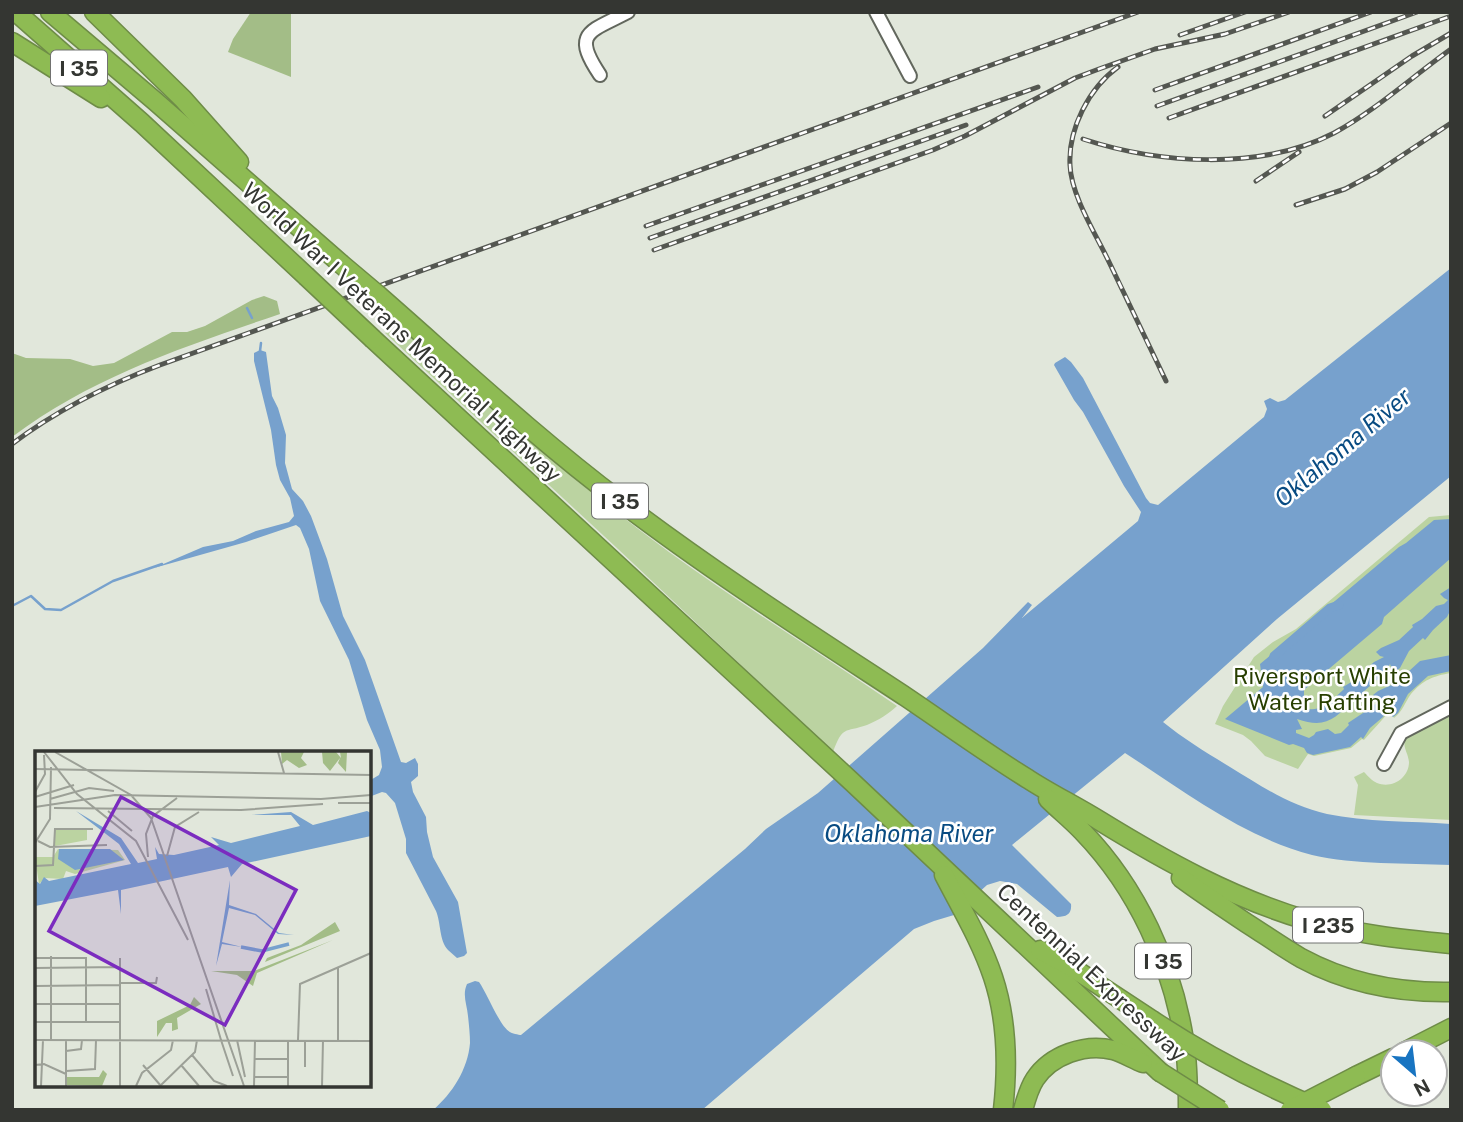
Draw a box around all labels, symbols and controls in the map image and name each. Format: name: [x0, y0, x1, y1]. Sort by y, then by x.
road number: I 35: [51, 50, 107, 86]
street label: World War I Veterans Memorial Highway: [237, 177, 567, 487]
water label: Oklahoma River: [1268, 381, 1417, 512]
road number: I 35: [592, 484, 648, 518]
park label: Riversport White Water Rafting: [1233, 662, 1411, 715]
inset map: [35, 751, 371, 1087]
water label: Oklahoma River: [824, 819, 995, 847]
street label: Centennial Expressway: [992, 877, 1192, 1067]
road number: I 235: [1293, 908, 1363, 942]
road number: I 35: [1135, 944, 1191, 978]
north arrow: [1379, 1038, 1449, 1108]
text: N: [1410, 1075, 1434, 1101]

